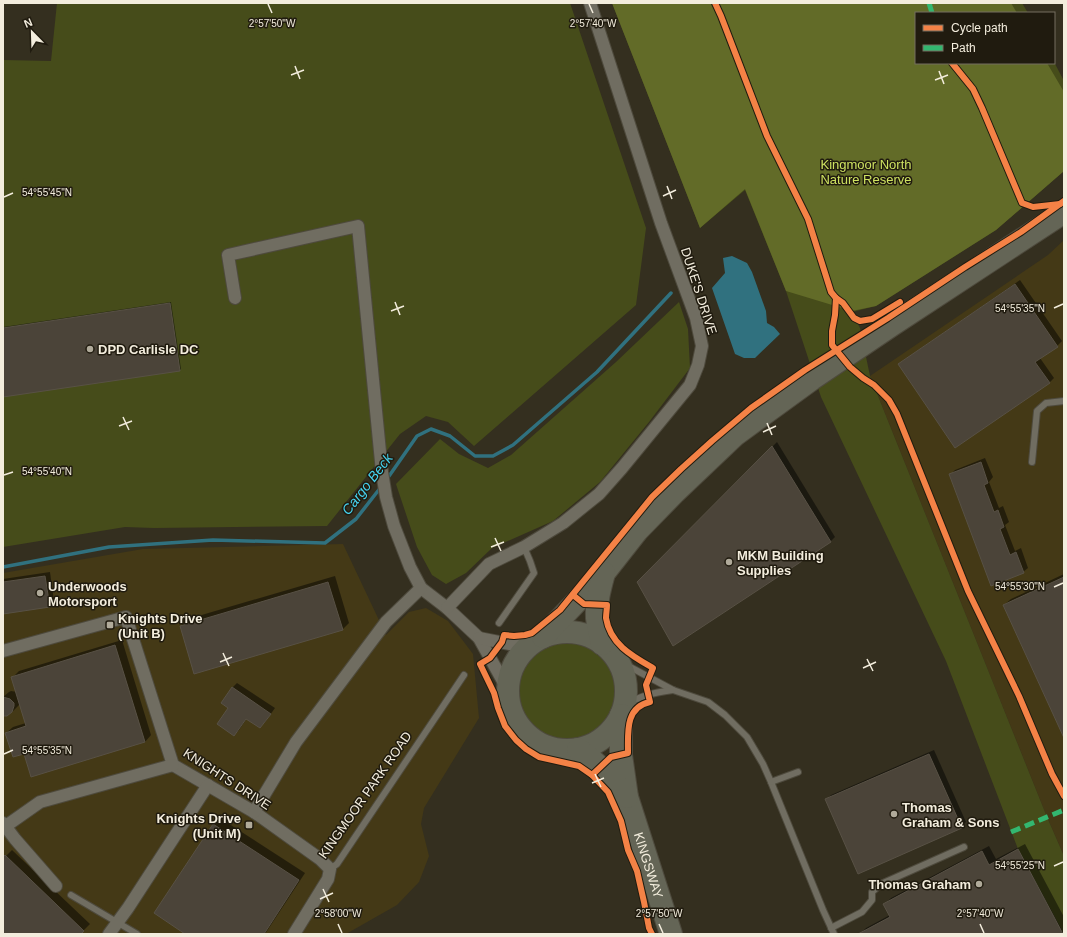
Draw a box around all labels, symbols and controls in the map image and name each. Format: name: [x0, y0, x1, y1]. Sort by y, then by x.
north arrow: [12, 12, 52, 52]
legend: [915, 12, 1055, 64]
text: N: [22, 16, 34, 30]
text: 2°57'50"W: [249, 18, 296, 29]
text: 2°57'40"W: [570, 18, 617, 29]
text: Cycle path: [951, 21, 1008, 35]
text: Path: [951, 41, 976, 55]
park label: Kingmoor North Nature Reserve: [820, 157, 912, 187]
text: 54°55'45"N: [22, 187, 72, 198]
street label: DUKE'S DRIVE: [678, 246, 720, 337]
text: 54°55'35"N: [995, 303, 1045, 314]
place label: DPD Carlisle DC: [98, 342, 199, 357]
marker: DPD Carlisle DC: [85, 344, 95, 354]
water label: Cargo Beck: [338, 449, 396, 518]
text: 54°55'40"N: [22, 466, 72, 477]
place label: MKM Building Supplies: [737, 548, 824, 578]
marker: MKM Building Supplies: [724, 557, 734, 567]
place label: Underwoods Motorsport: [48, 579, 127, 609]
text: 54°55'30"N: [995, 581, 1045, 592]
marker: Underwoods Motorsport: [35, 588, 45, 598]
place label: Knights Drive (Unit B): [118, 611, 203, 641]
marker: Knights Drive (Unit B): [105, 620, 115, 630]
street label: KINGMOOR PARK ROAD: [315, 729, 415, 861]
text: 54°55'35"N: [22, 745, 72, 756]
street label: KNIGHTS DRIVE: [181, 745, 274, 813]
place label: Thomas Graham & Sons: [902, 800, 1000, 830]
marker: Thomas Graham & Sons: [889, 809, 899, 819]
place label: Knights Drive (Unit M): [156, 811, 241, 841]
marker: Knights Drive (Unit M): [244, 820, 254, 830]
street label: KINGSWAY: [631, 830, 667, 900]
text: 54°55'25"N: [995, 860, 1045, 871]
place label: Thomas Graham: [868, 877, 971, 892]
marker: Thomas Graham: [974, 879, 984, 889]
text: 2°58'00"W: [315, 908, 362, 919]
text: 2°57'50"W: [636, 908, 683, 919]
text: 2°57'40"W: [957, 908, 1004, 919]

